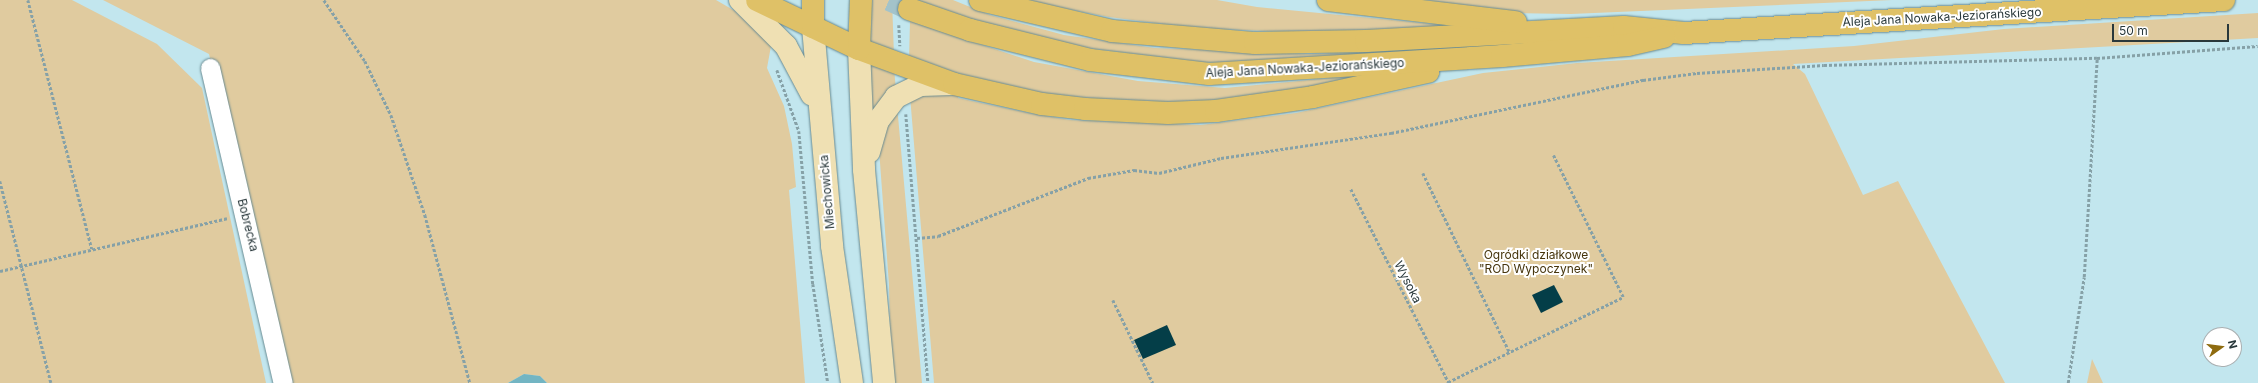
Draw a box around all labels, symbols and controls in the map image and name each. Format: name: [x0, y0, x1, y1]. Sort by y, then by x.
street label: Aleja Jana Nowaka-Jeziorańskiego: [1842, 5, 2042, 29]
scale bar: [2114, 16, 2231, 42]
text: 50 m: [2119, 23, 2148, 38]
street label: Aleja Jana Nowaka-Jeziorańskiego: [1205, 56, 1405, 80]
street label: Miechowicka: [817, 154, 837, 230]
street label: Bobrecka: [234, 197, 262, 253]
park label: Ogródki działkowe "ROD Wypoczynek": [1479, 248, 1593, 276]
street label: Wysoka: [1391, 258, 1425, 306]
north arrow: [2202, 327, 2242, 367]
text: N: [2225, 339, 2240, 350]

